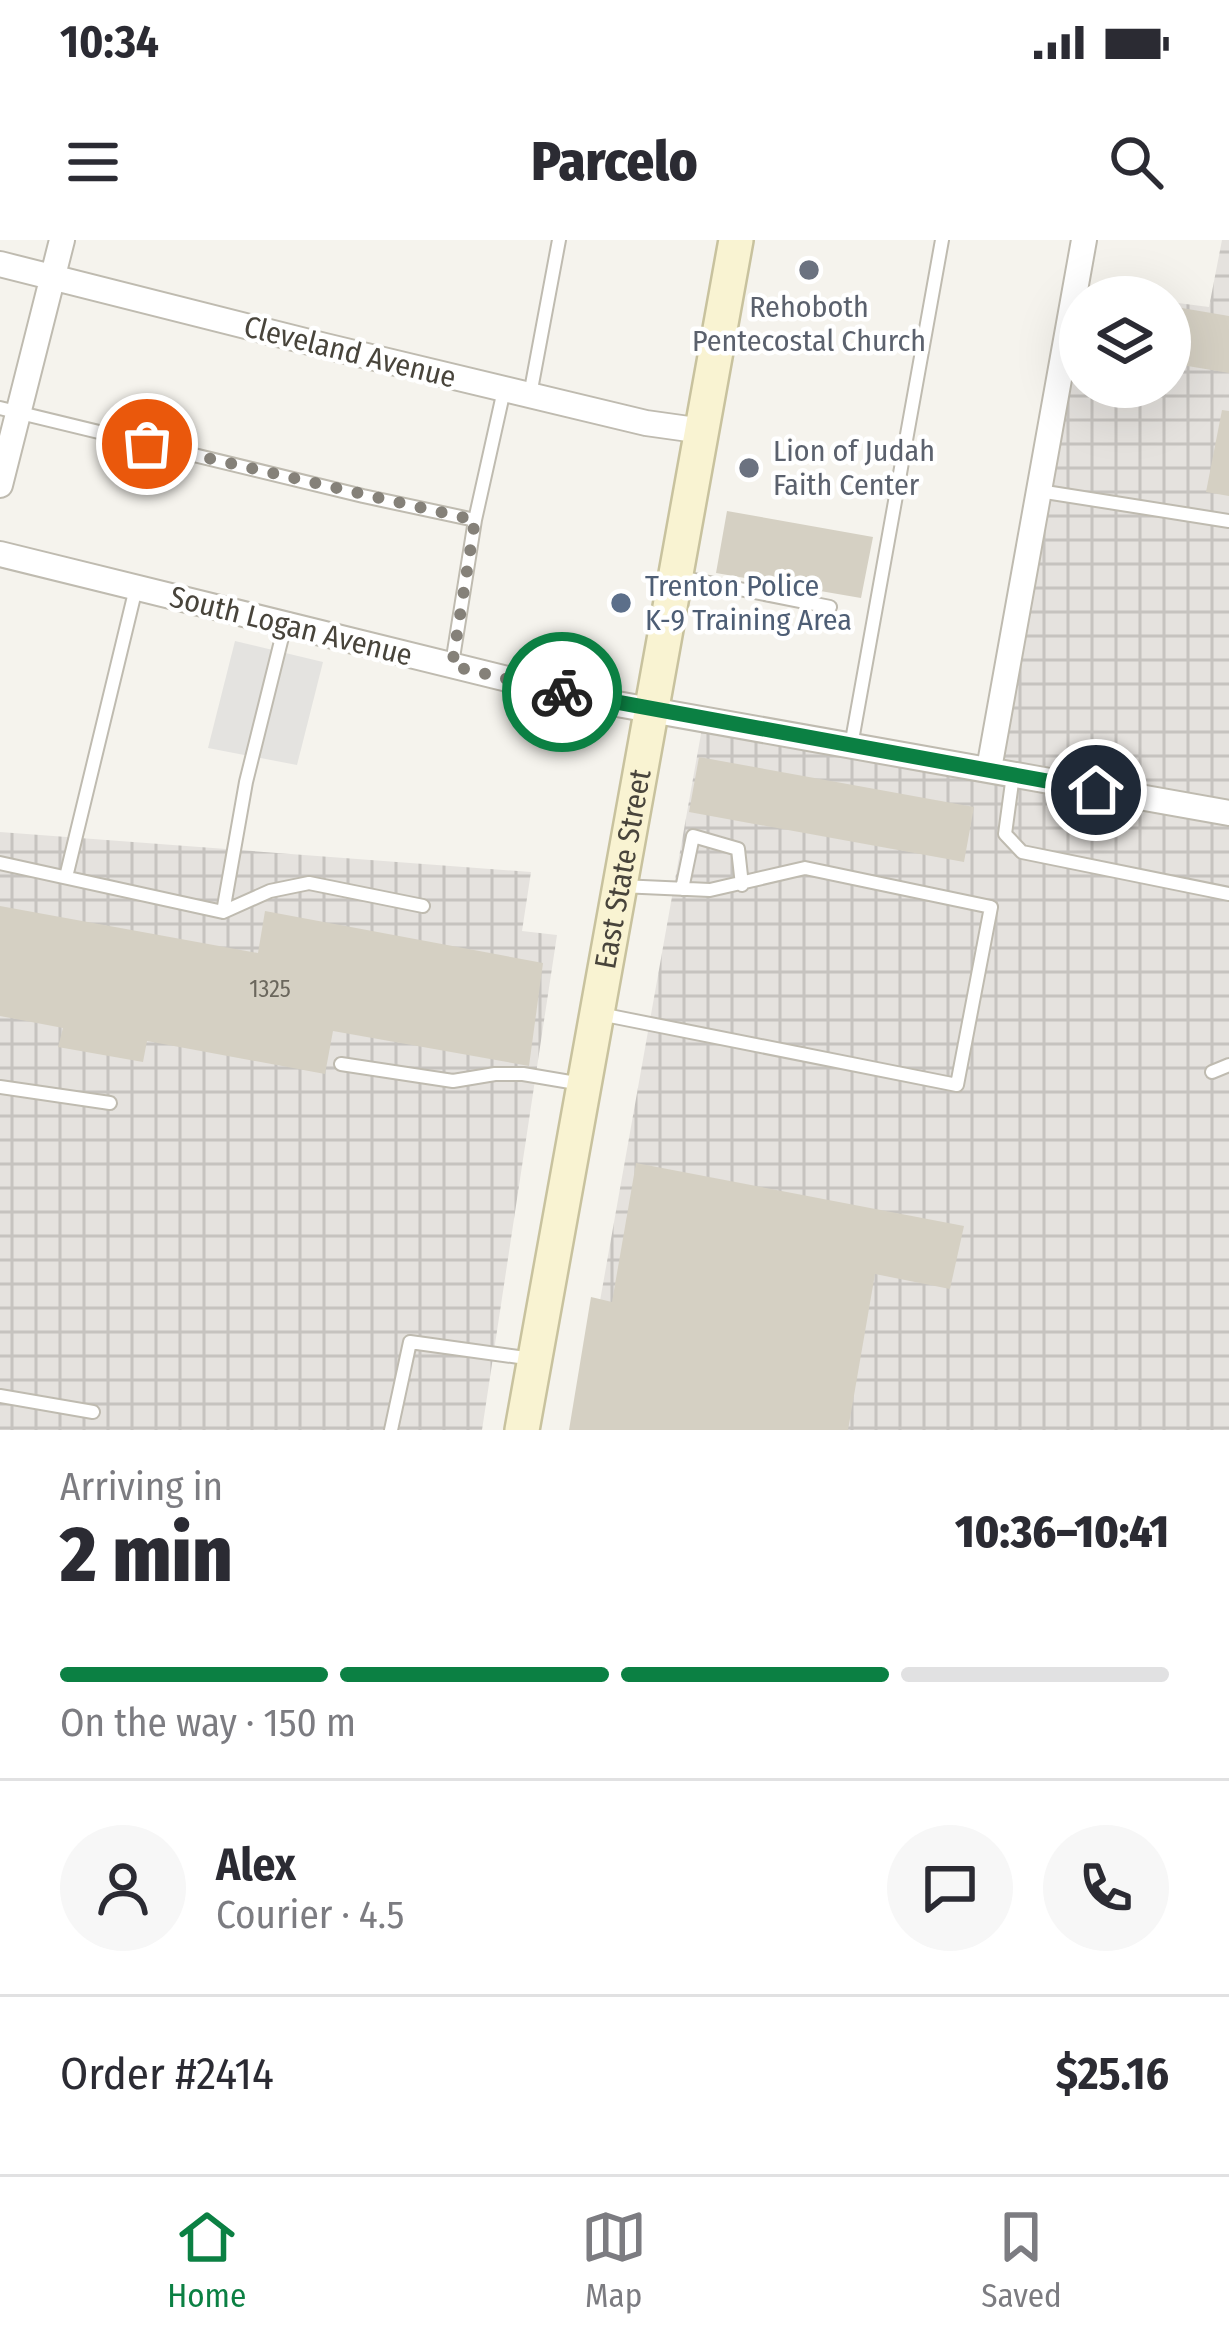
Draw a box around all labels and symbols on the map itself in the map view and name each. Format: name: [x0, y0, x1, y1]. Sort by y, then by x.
marker: Rehoboth Pentecostal Church: [796, 257, 822, 283]
place label: Rehoboth Pentecostal Church: [692, 289, 926, 359]
street label: Cleveland Avenue: [240, 308, 460, 396]
pin: [96, 393, 198, 495]
place label: Lion of Judah Faith Center: [773, 433, 935, 503]
marker: Lion of Judah Faith Center: [736, 455, 762, 481]
place label: Trenton Police K-9 Training Area: [645, 568, 852, 638]
street label: South Logan Avenue: [166, 578, 416, 674]
marker: Trenton Police K-9 Training Area: [608, 590, 634, 616]
courier: [502, 632, 622, 752]
pin: [1045, 739, 1147, 841]
street label: East State Street: [587, 766, 659, 972]
house number: 1325: [249, 975, 291, 1003]

